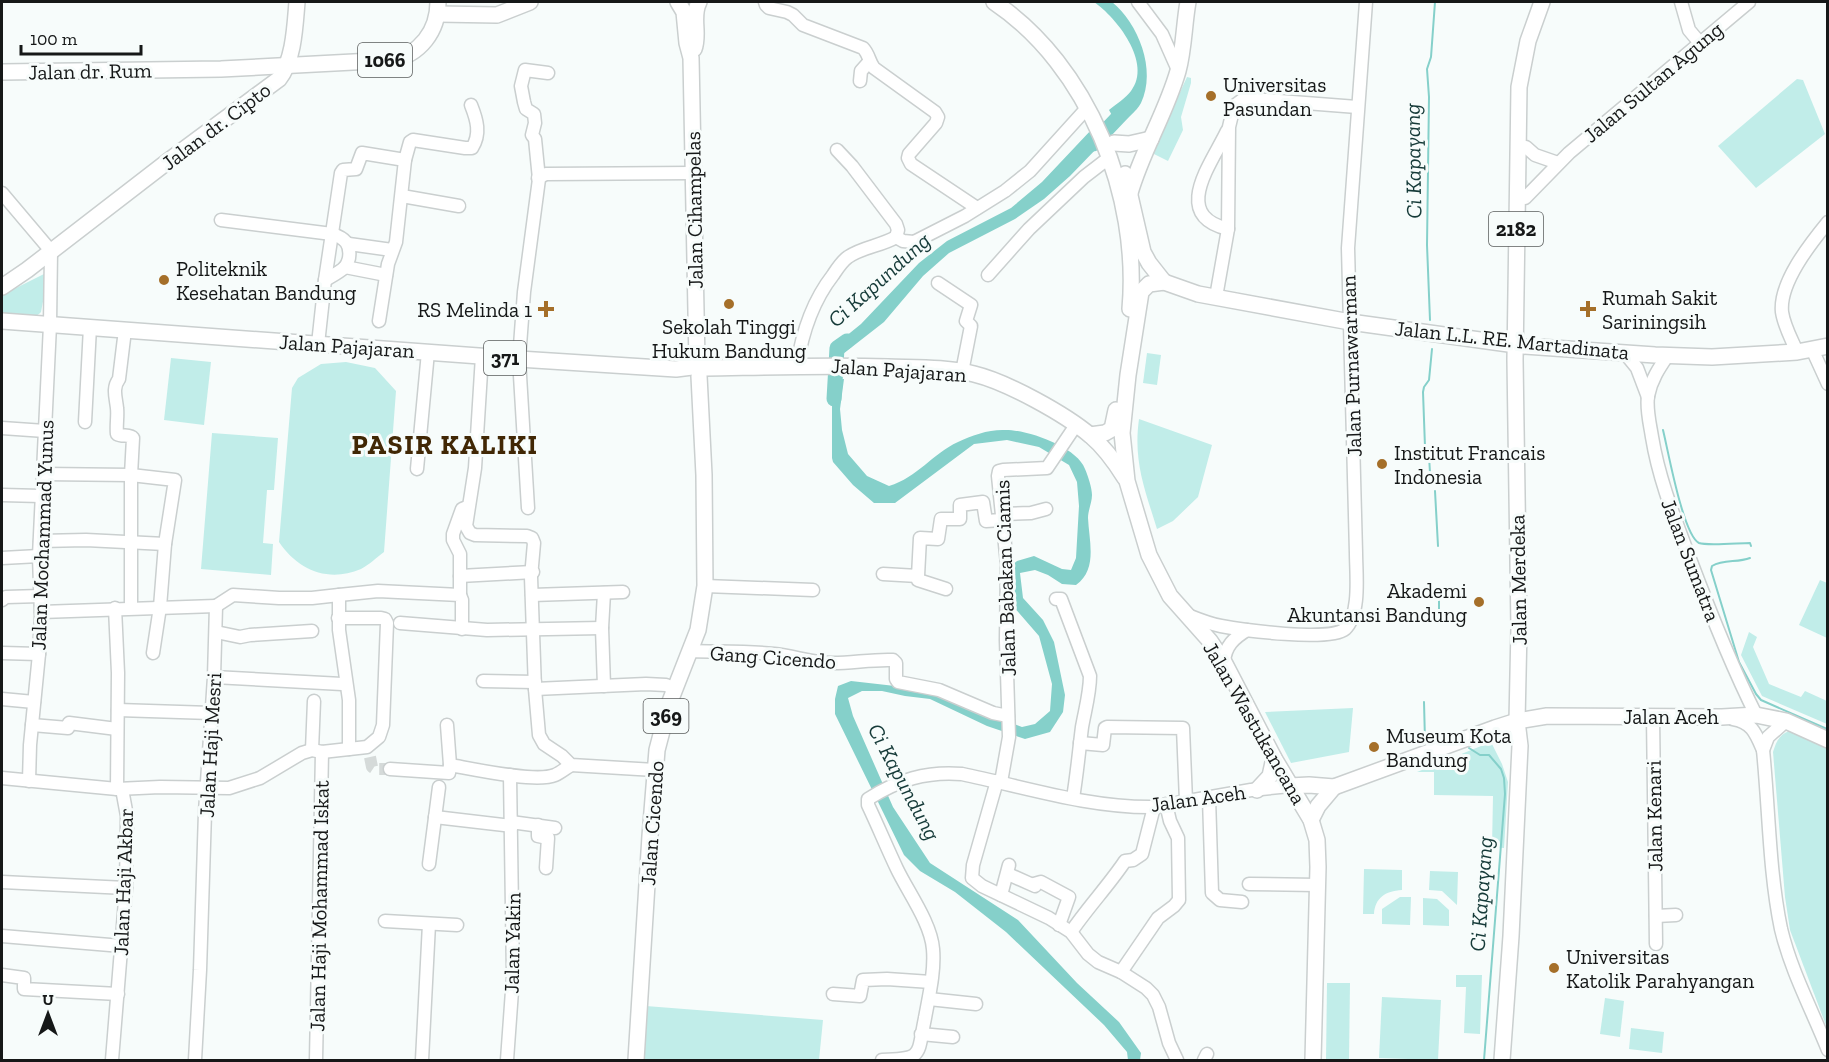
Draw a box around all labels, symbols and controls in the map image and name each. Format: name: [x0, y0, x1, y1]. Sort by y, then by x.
street label: Jalan Sultan Agung: [1578, 16, 1728, 148]
scale bar: [21, 18, 141, 56]
text: 100 m: [30, 28, 78, 50]
road number: 1066: [358, 43, 412, 77]
street label: Jalan dr. Rum: [28, 57, 152, 85]
place label: Universitas Pasundan: [1223, 72, 1326, 121]
street label: Jalan dr. Cipto: [157, 77, 275, 175]
marker: Universitas Pasundan: [1204, 89, 1218, 103]
water label: Ci Kapayang: [1398, 102, 1428, 219]
street label: Jalan Cihampelas: [680, 131, 708, 289]
road number: 2182: [1489, 212, 1543, 246]
water label: Ci Kapundung: [822, 226, 936, 333]
place label: Politeknik Kesehatan Bandung: [176, 256, 357, 305]
marker: Politeknik Kesehatan Bandung: [157, 273, 171, 287]
street label: Jalan Purnawarman: [1335, 275, 1367, 457]
place label: Rumah Sakit Sariningsih: [1602, 285, 1717, 334]
place label: RS Melinda 1: [417, 297, 532, 322]
marker: Sekolah Tinggi Hukum Bandung: [722, 297, 736, 311]
marker: RS Melinda 1: [537, 300, 555, 318]
marker: Rumah Sakit Sariningsih: [1579, 300, 1597, 318]
place label: Sekolah Tinggi Hukum Bandung: [652, 314, 807, 363]
street label: Jalan L.L. RE. Martadinata: [1394, 315, 1630, 365]
street label: Jalan Pajajaran: [278, 329, 416, 364]
road number: 371: [484, 341, 526, 375]
street label: Jalan Pajajaran: [830, 353, 968, 388]
street label: Jalan Mochammad Yunus: [25, 419, 59, 651]
district label: PASIR KALIKI: [352, 429, 538, 461]
place label: Institut Francais Indonesia: [1394, 440, 1545, 489]
marker: Institut Francais Indonesia: [1375, 457, 1389, 471]
street label: Jalan Babakan Ciamis: [989, 479, 1021, 677]
street label: Jalan Sumatra: [1656, 495, 1726, 625]
street label: Jalan Merdeka: [1504, 514, 1532, 646]
place label: Akademi Akuntansi Bandung: [1287, 578, 1467, 627]
marker: Akademi Akuntansi Bandung: [1472, 595, 1486, 609]
street label: Jalan Wastukancana: [1198, 637, 1312, 809]
street label: Gang Cicendo: [709, 640, 837, 674]
street label: Jalan Haji Mesri: [194, 672, 227, 818]
road number: 369: [644, 699, 688, 733]
street label: Jalan Aceh: [1623, 704, 1719, 729]
water label: Ci Kapundung: [862, 719, 946, 846]
place label: Museum Kota Bandung: [1386, 723, 1511, 772]
marker: Museum Kota Bandung: [1367, 740, 1381, 754]
street label: Jalan Cicendo: [635, 760, 669, 886]
street label: Jalan Kenari: [1641, 760, 1667, 872]
street label: Jalan Aceh: [1149, 779, 1247, 817]
street label: Jalan Haji Mohammad Iskat: [304, 780, 335, 1032]
street label: Jalan Haji Akbar: [108, 808, 139, 956]
water label: Ci Kapayang: [1464, 835, 1499, 953]
street label: Jalan Yakin: [499, 892, 525, 994]
place label: Universitas Katolik Parahyangan: [1566, 944, 1754, 993]
marker: Universitas Katolik Parahyangan: [1547, 961, 1561, 975]
north arrow: [18, 984, 78, 1044]
text: U: [42, 990, 54, 1009]

